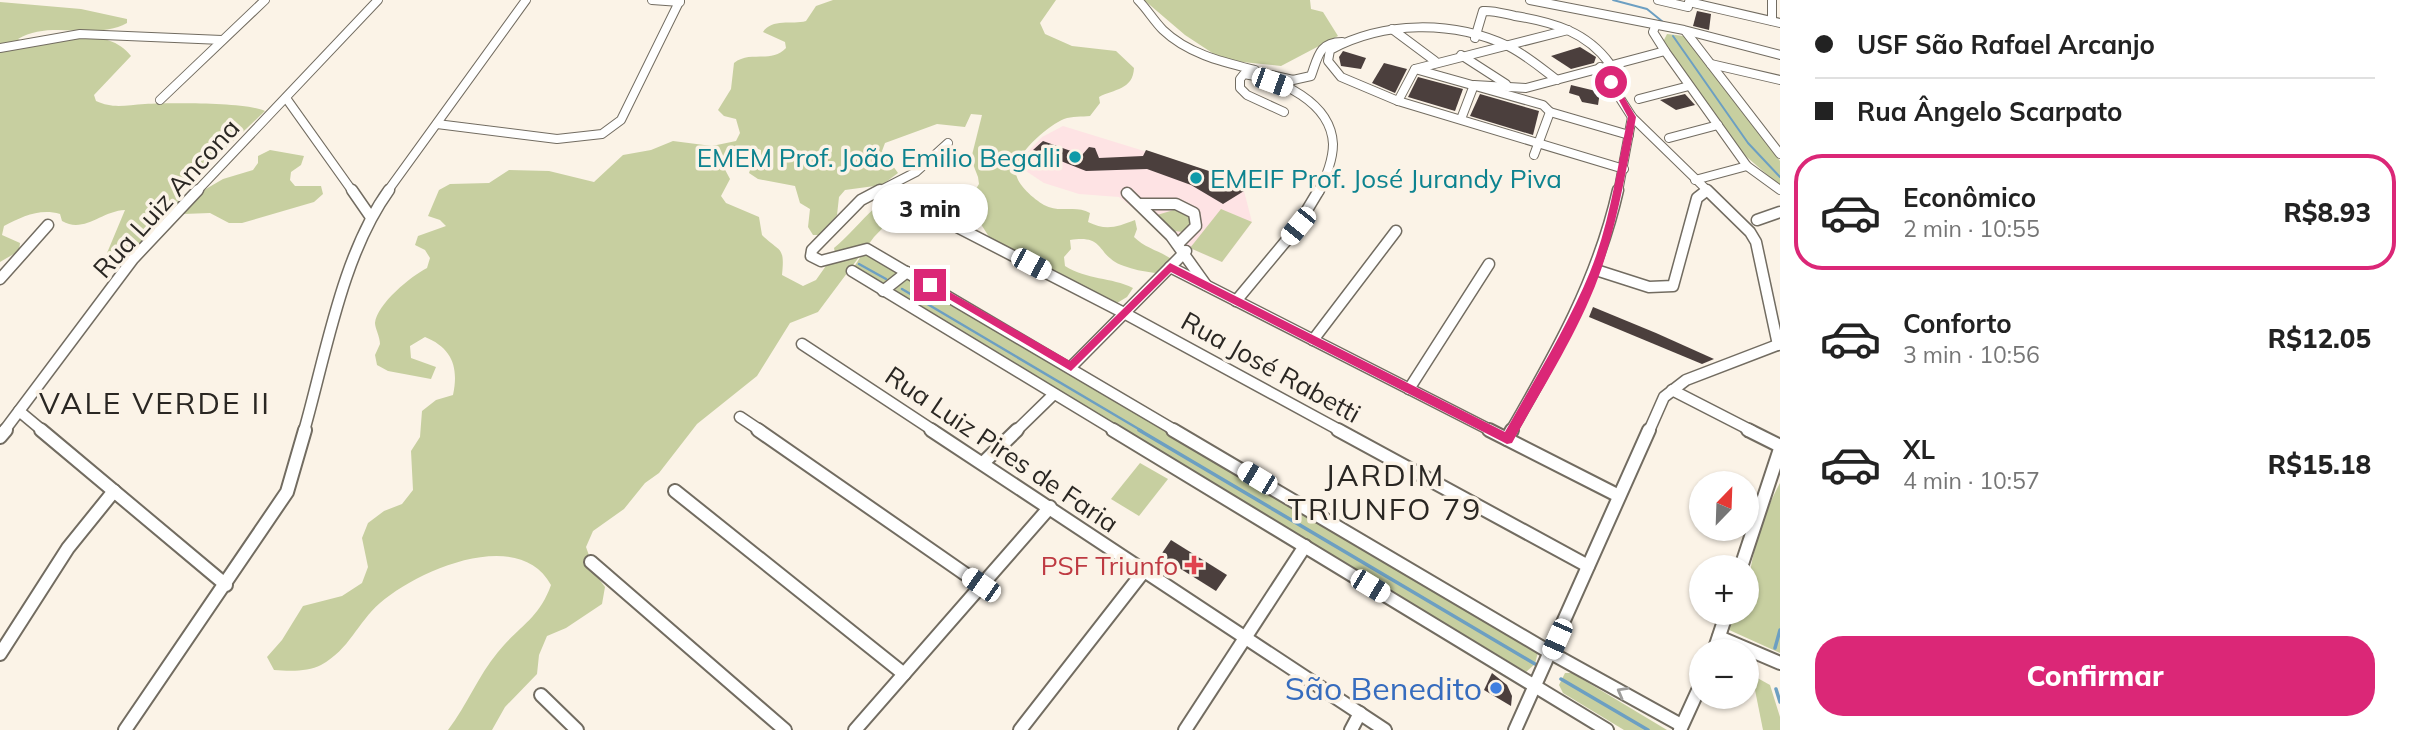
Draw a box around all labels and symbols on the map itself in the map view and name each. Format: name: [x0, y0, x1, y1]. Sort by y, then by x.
car: [1249, 65, 1296, 99]
route start: [1595, 66, 1627, 98]
street label: Rua Luiz Ancona: [86, 111, 246, 285]
place label: EMEM Prof. João Emilio Begalli: [697, 141, 1061, 174]
marker: EMEM Prof. João Emilio Begalli: [1067, 149, 1083, 165]
place label: EMEIF Prof. José Jurandy Piva: [1210, 162, 1562, 195]
marker: EMEIF Prof. José Jurandy Piva: [1188, 170, 1204, 186]
callout: 3 min: [872, 184, 988, 232]
car: [1277, 203, 1320, 249]
car: [1008, 245, 1055, 283]
route end: [914, 269, 946, 301]
street label: Rua José Rabetti: [1176, 304, 1366, 430]
street label: Rua Luiz Pires de Faria: [879, 359, 1125, 539]
district label: VALE VERDE II: [39, 384, 271, 422]
district label: JARDIM TRIUNFO 79: [1288, 456, 1482, 528]
car: [1234, 458, 1281, 498]
north arrow: [1689, 471, 1759, 541]
place label: PSF Triunfo: [1041, 549, 1178, 582]
marker: PSF Triunfo: [1184, 555, 1204, 575]
car: [958, 564, 1005, 606]
car: [1347, 566, 1394, 606]
car: [1539, 616, 1576, 662]
place label: São Benedito: [1285, 668, 1482, 708]
marker: São Benedito: [1488, 680, 1504, 696]
one-way arrow: [1617, 687, 1629, 700]

